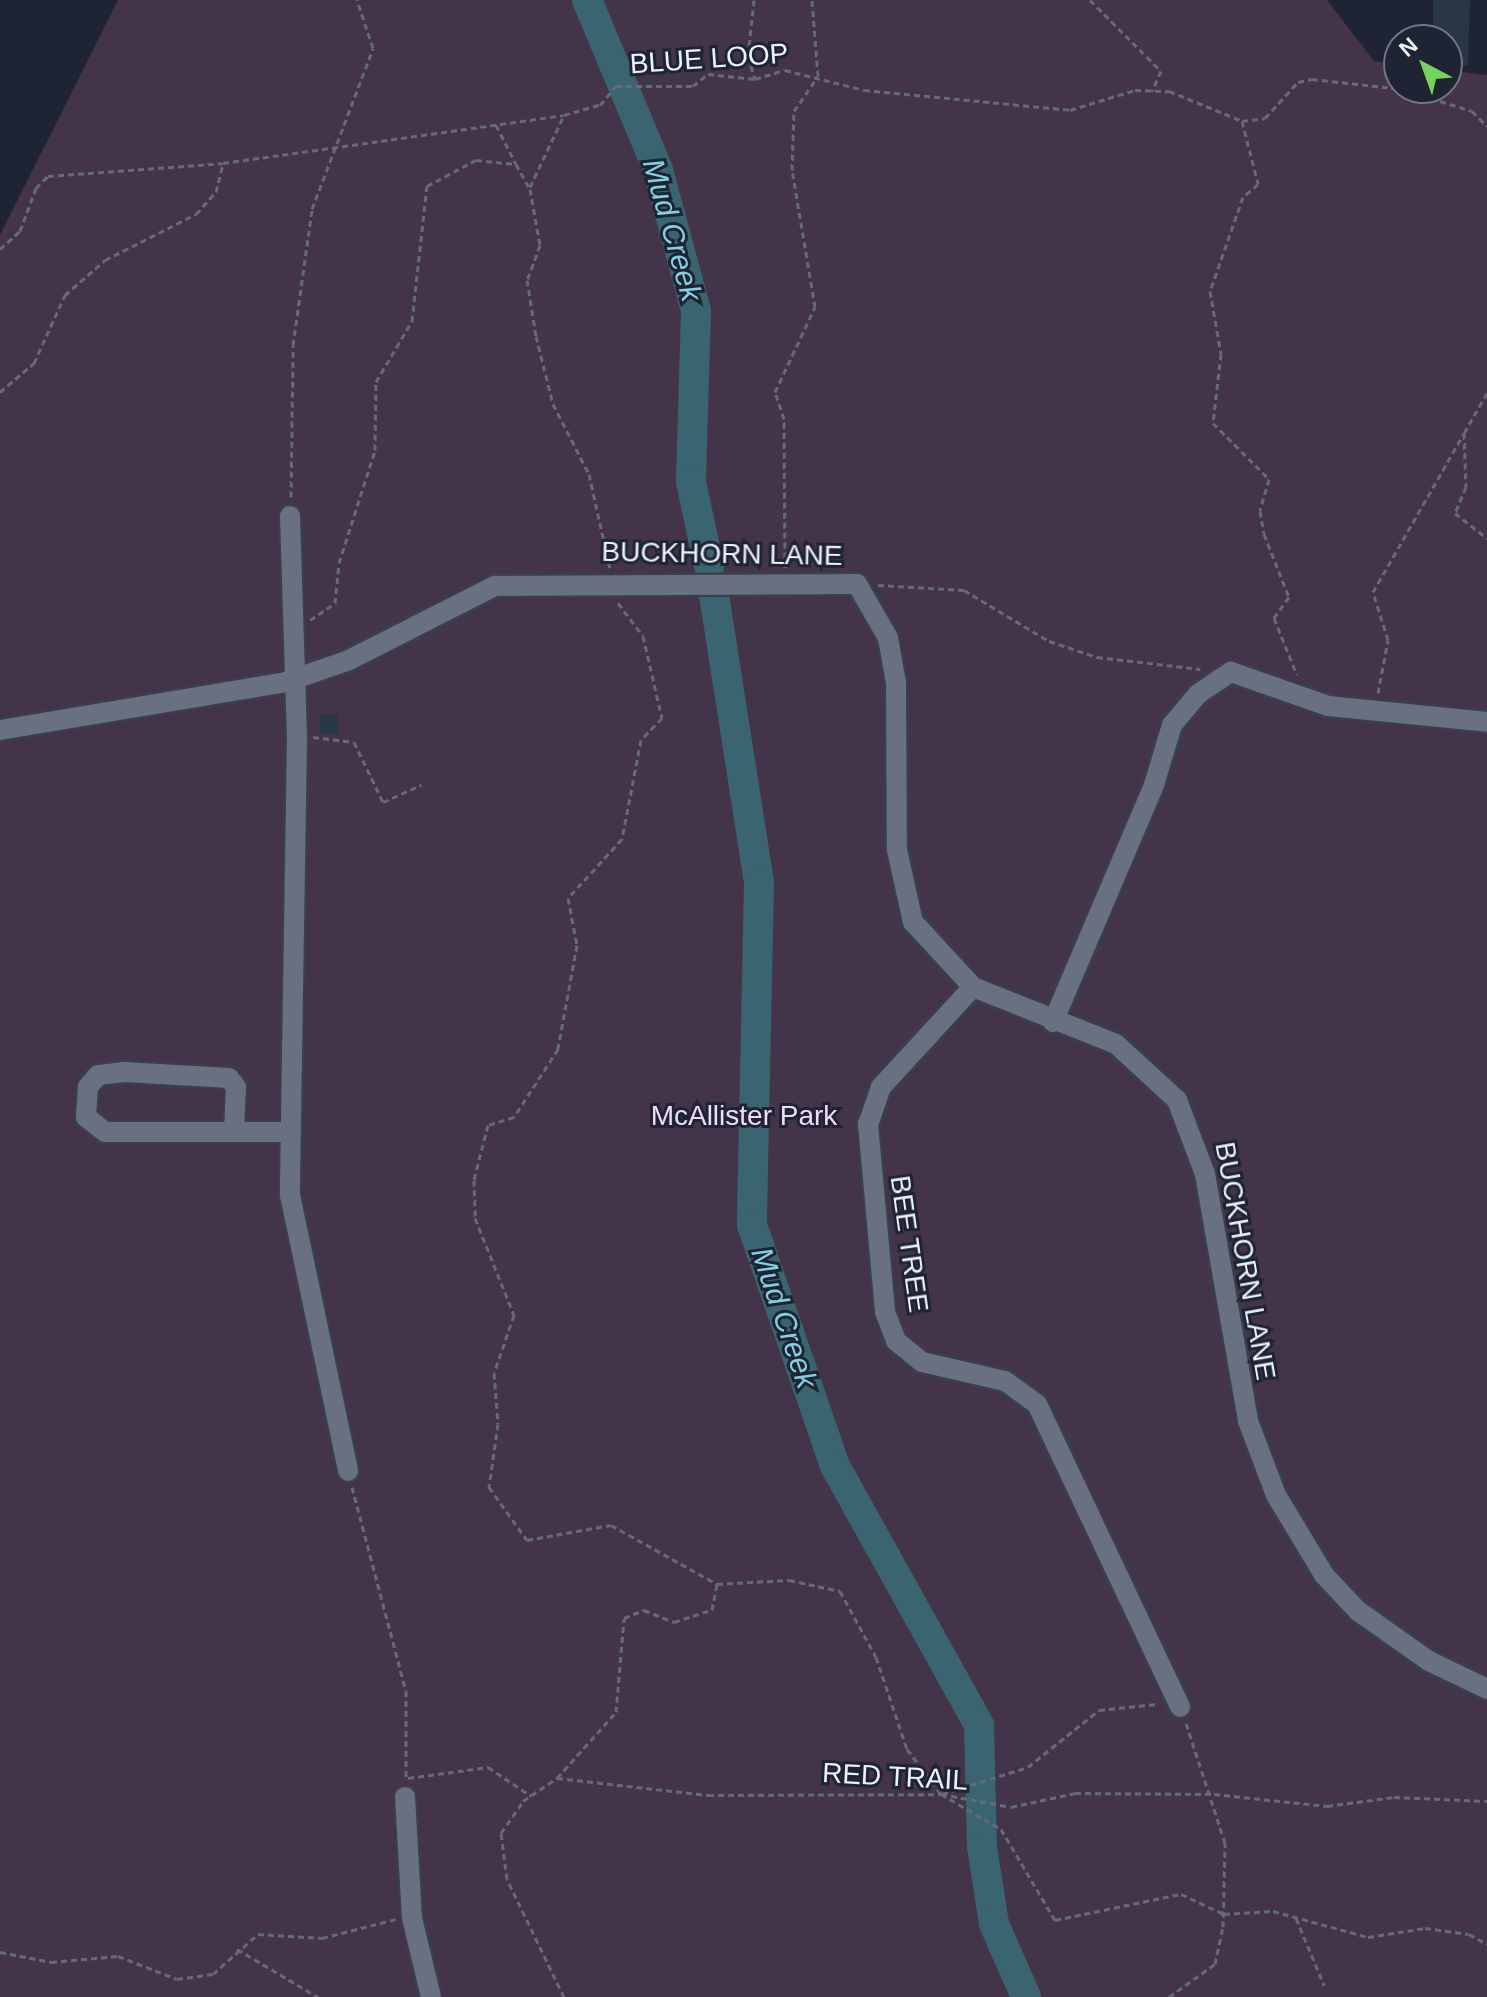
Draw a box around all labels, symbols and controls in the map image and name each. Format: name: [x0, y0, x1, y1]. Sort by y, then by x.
north arrow: [1383, 24, 1463, 104]
text: N: [1394, 32, 1422, 62]
street label: BLUE LOOP: [629, 37, 789, 81]
water label: Mud Creek: [634, 155, 710, 305]
street label: BUCKHORN LANE: [601, 535, 843, 573]
park label: McAllister Park: [651, 1099, 837, 1133]
street label: BUCKHORN LANE: [1208, 1139, 1282, 1383]
street label: BEE TREE: [883, 1173, 935, 1315]
water label: Mud Creek: [743, 1243, 825, 1393]
street label: RED TRAIL: [821, 1756, 969, 1798]

